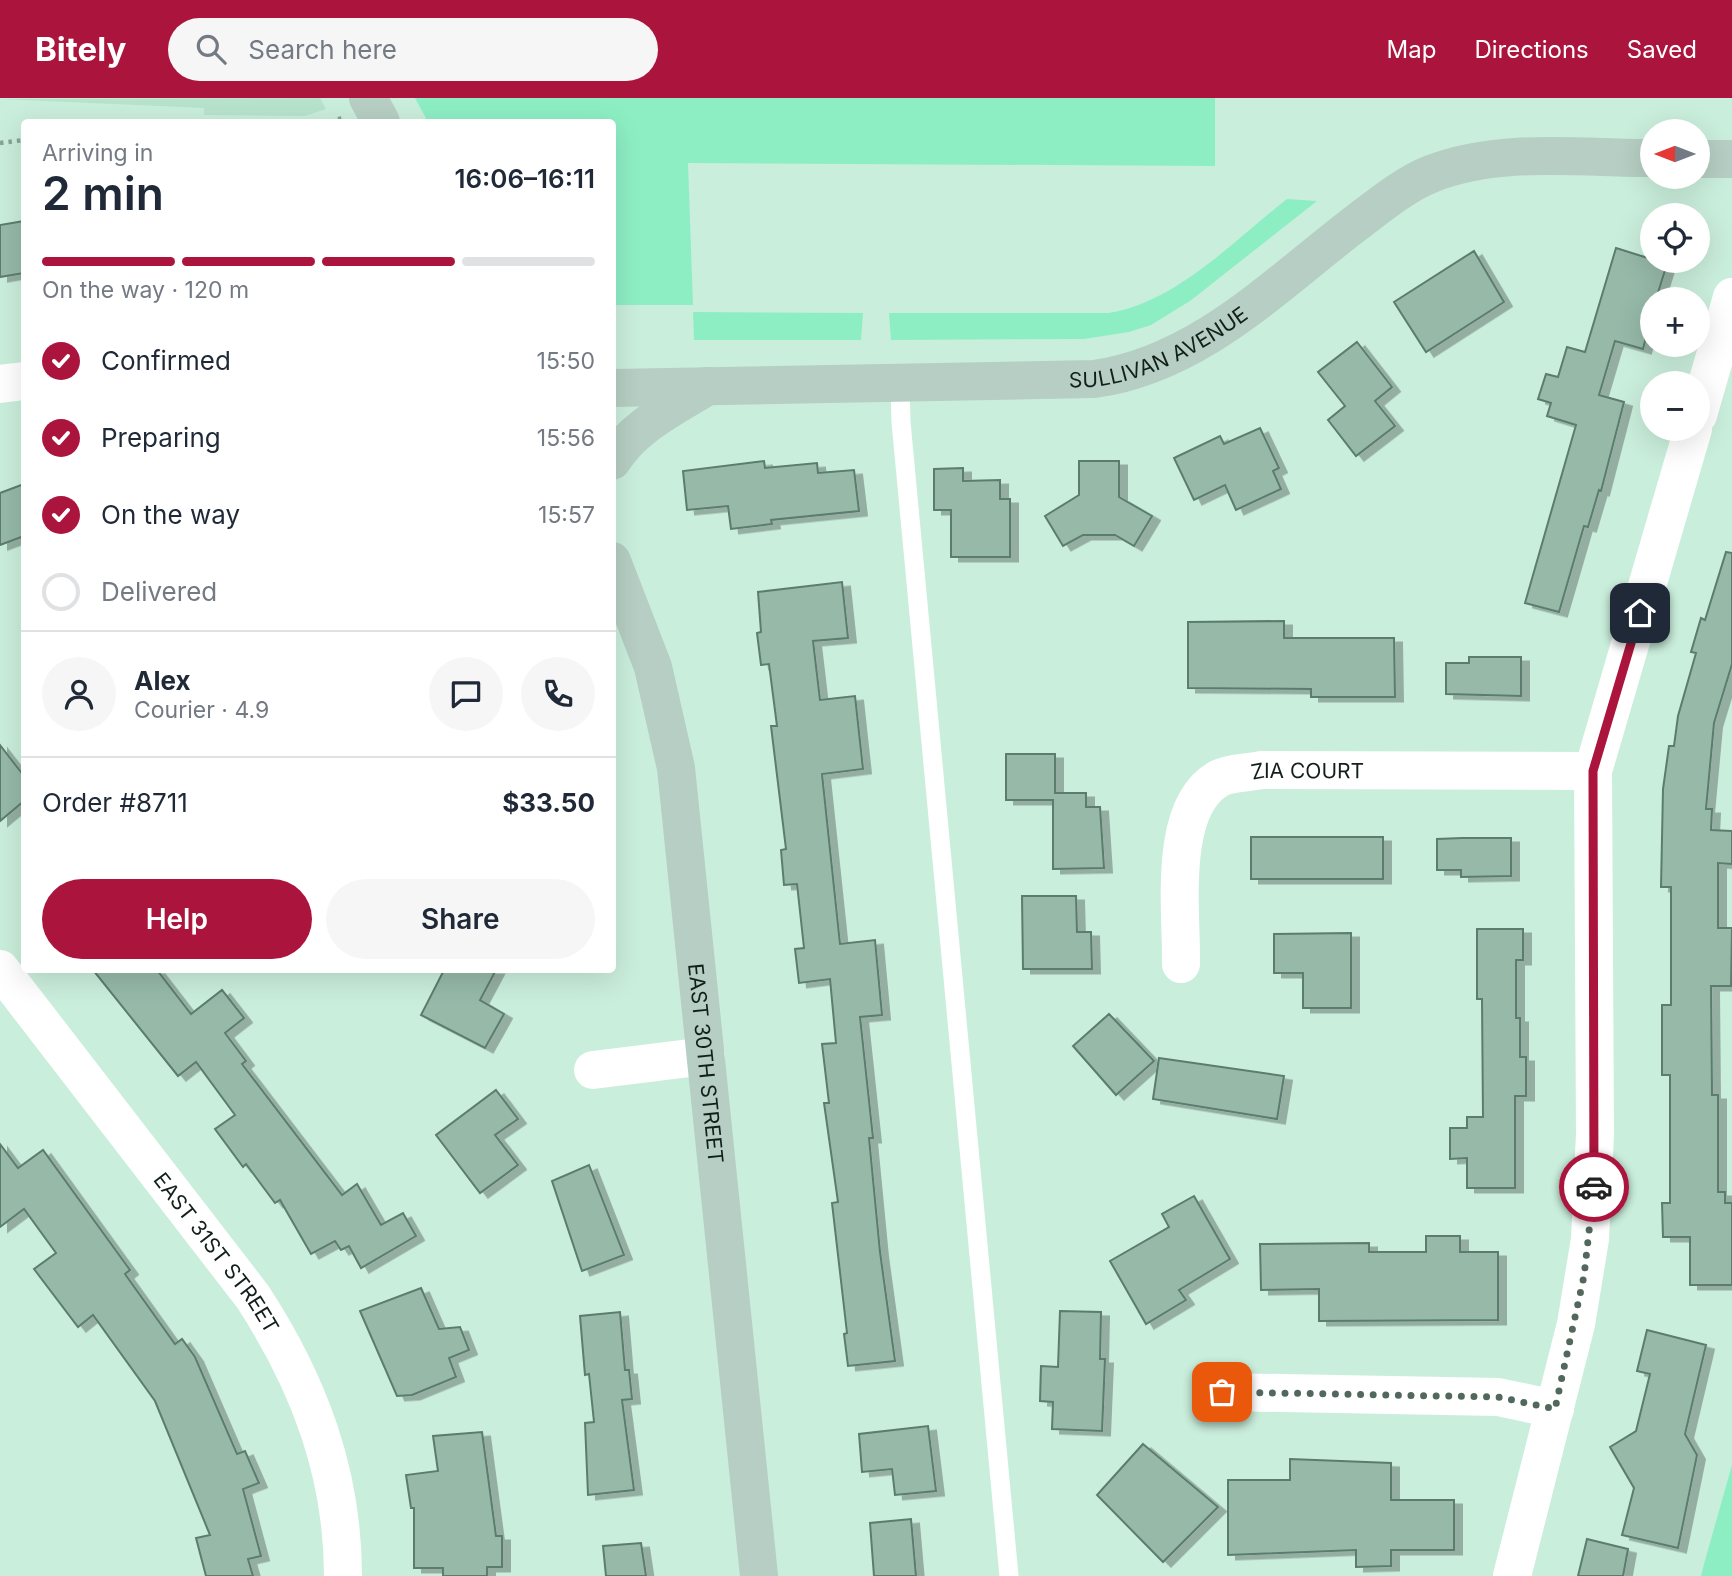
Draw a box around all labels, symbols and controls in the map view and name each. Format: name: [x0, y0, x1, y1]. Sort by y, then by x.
search box: [168, 18, 658, 81]
text: Bitely: [35, 29, 126, 69]
icon: search: [192, 30, 230, 68]
text: Search here: [248, 34, 397, 65]
text: Map: [1387, 35, 1436, 64]
text: Directions: [1474, 35, 1589, 64]
text: Saved: [1627, 35, 1697, 64]
north arrow: [1640, 119, 1710, 189]
map controls: [1640, 119, 1710, 441]
text: Arriving in: [42, 139, 153, 167]
text: 16:06–16:11: [454, 163, 595, 194]
text: 2 min: [42, 165, 164, 221]
button: locate: [1640, 203, 1710, 273]
text: On the way · 120 m: [42, 276, 249, 304]
button: +: [1640, 287, 1710, 357]
street label: SULLIVAN AVENUE: [1069, 301, 1252, 392]
icon: check: [42, 342, 80, 380]
text: Confirmed: [101, 345, 231, 376]
text: 15:50: [537, 347, 595, 375]
button: −: [1640, 371, 1710, 441]
icon: check: [42, 419, 80, 457]
text: Preparing: [101, 422, 221, 453]
text: 15:56: [537, 424, 595, 452]
icon: check: [42, 496, 80, 534]
text: On the way: [101, 499, 240, 530]
text: 15:57: [538, 501, 595, 529]
text: Delivered: [101, 576, 217, 607]
pin: [1610, 583, 1670, 643]
icon: home: [1621, 594, 1659, 632]
button: person: [42, 657, 116, 731]
button: chat: [429, 657, 503, 731]
button: phone: [521, 657, 595, 731]
text: Alex: [134, 665, 191, 696]
text: Courier · 4.9: [134, 696, 269, 724]
street label: ZIA COURT: [1249, 757, 1364, 784]
text: Order #8711: [42, 787, 188, 818]
text: $33.50: [502, 787, 595, 818]
button: Help: [42, 879, 312, 959]
button: Share: [326, 879, 595, 959]
street label: EAST 30TH STREET: [684, 962, 729, 1164]
courier: [1559, 1152, 1629, 1222]
street label: EAST 31ST STREET: [149, 1167, 285, 1337]
icon: car: [1575, 1168, 1613, 1206]
pin: [1192, 1362, 1252, 1422]
icon: bag: [1203, 1373, 1241, 1411]

